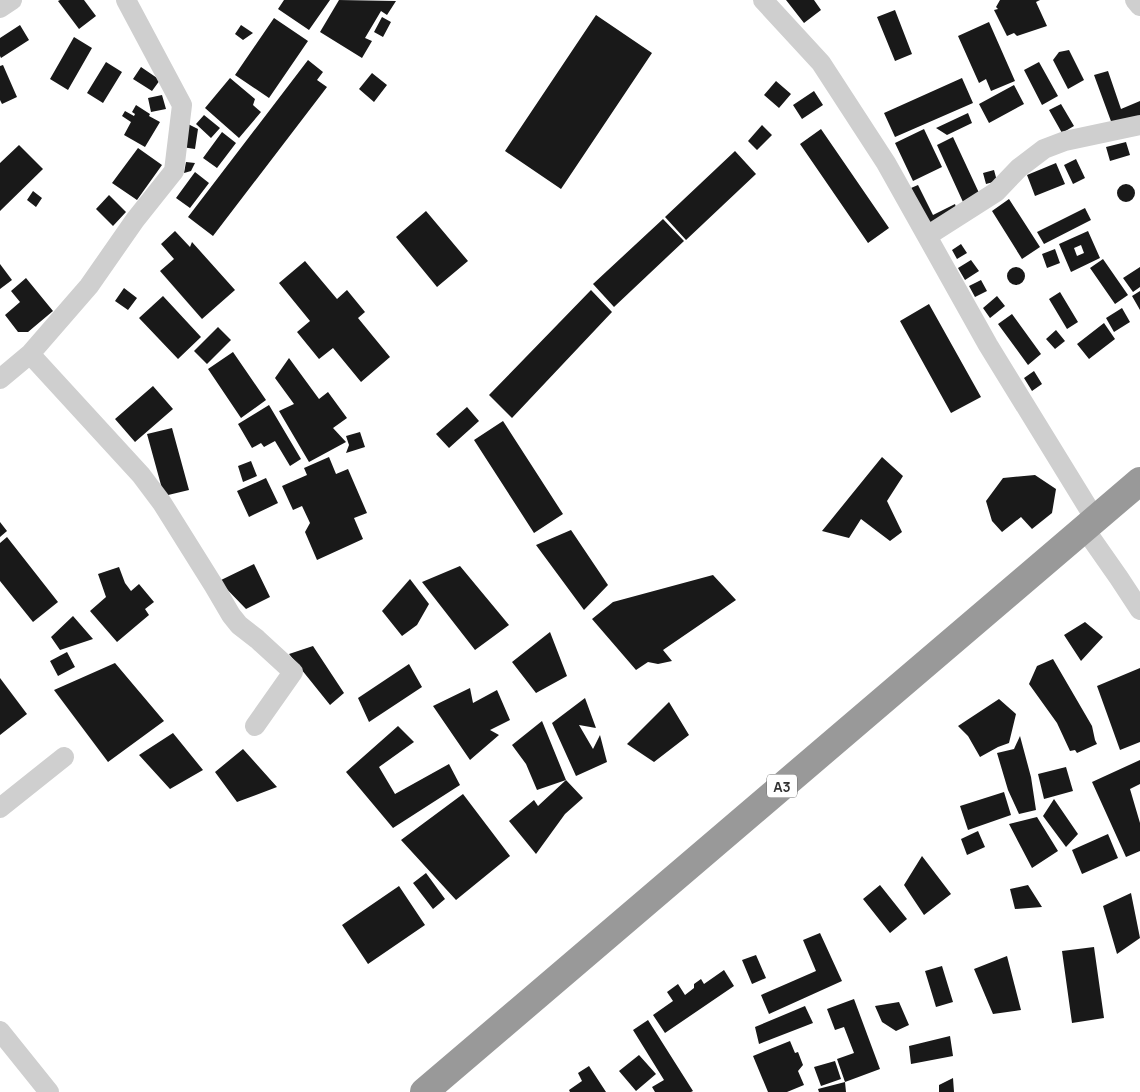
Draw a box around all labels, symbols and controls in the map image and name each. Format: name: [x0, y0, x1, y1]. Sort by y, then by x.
road number: A3: [767, 774, 797, 798]

